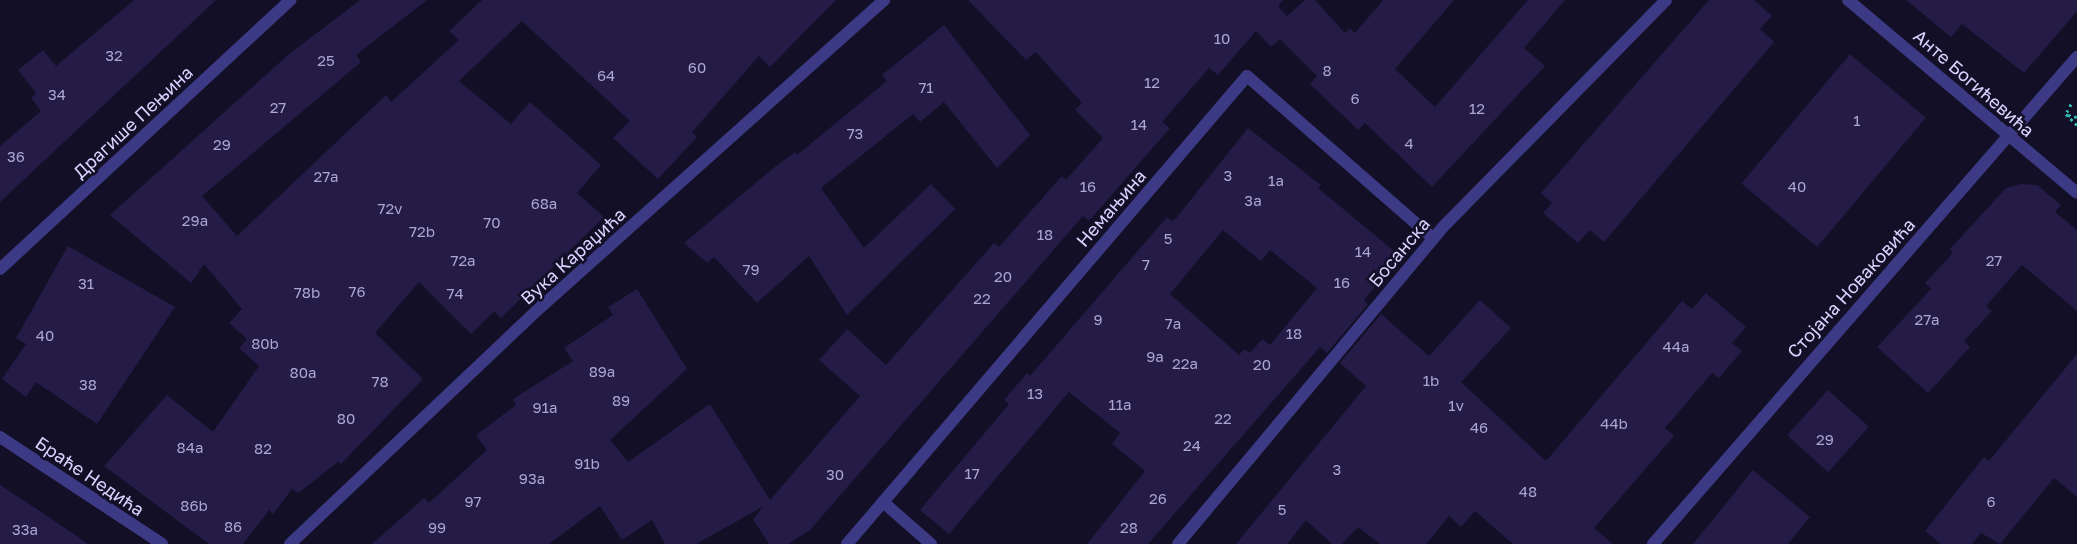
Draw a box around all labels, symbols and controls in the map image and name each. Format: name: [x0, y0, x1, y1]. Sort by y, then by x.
street label: Анте Богићевића: [1909, 25, 2039, 141]
house number: 10: [1214, 30, 1230, 48]
house number: 32: [105, 47, 123, 65]
house number: 25: [317, 52, 335, 70]
house number: 60: [688, 59, 706, 77]
street label: Драгише Пењина: [69, 61, 197, 183]
house number: 8: [1322, 62, 1332, 80]
house number: 64: [597, 67, 615, 85]
house number: 12: [1144, 74, 1160, 92]
house number: 71: [918, 79, 934, 97]
house number: 34: [48, 86, 66, 104]
house number: 6: [1350, 90, 1360, 108]
house number: 27: [270, 99, 286, 117]
house number: 12: [1469, 100, 1485, 118]
house number: 1: [1853, 112, 1861, 130]
house number: 14: [1131, 116, 1147, 134]
house number: 73: [847, 125, 863, 143]
house number: 4: [1404, 135, 1414, 153]
house number: 29: [213, 136, 231, 154]
house number: 36: [7, 148, 25, 166]
street label: Немањина: [1072, 165, 1150, 251]
house number: 3: [1224, 167, 1232, 185]
house number: 27a: [313, 168, 339, 186]
house number: 1a: [1268, 172, 1284, 190]
house number: 16: [1080, 178, 1096, 196]
house number: 40: [1788, 178, 1806, 196]
house number: 3a: [1244, 192, 1262, 210]
house number: 68a: [531, 195, 557, 213]
house number: 72v: [377, 200, 403, 218]
street label: Вука Караџића: [516, 203, 630, 309]
house number: 29a: [182, 212, 208, 230]
street label: Босанска: [1364, 213, 1434, 291]
house number: 70: [483, 214, 501, 232]
street label: Стојана Новаковића: [1783, 214, 1919, 362]
house number: 72b: [409, 223, 435, 241]
house number: 18: [1037, 226, 1053, 244]
house number: 5: [1164, 230, 1172, 248]
house number: 14: [1355, 243, 1371, 261]
house number: 72a: [450, 252, 476, 270]
house number: 27: [1986, 252, 2002, 270]
house number: 7: [1142, 256, 1150, 274]
house number: 79: [742, 261, 760, 279]
house number: 20: [994, 268, 1012, 286]
house number: 16: [1334, 274, 1350, 292]
house number: 31: [78, 275, 94, 293]
house number: 76: [348, 283, 366, 301]
house number: 78b: [294, 284, 320, 302]
house number: 74: [446, 285, 464, 303]
house number: 22: [973, 290, 991, 308]
house number: 9: [1093, 311, 1103, 329]
house number: 27a: [1914, 311, 1940, 329]
house number: 7a: [1165, 315, 1181, 333]
house number: 18: [1286, 325, 1302, 343]
house number: 40: [36, 327, 54, 345]
house number: 80b: [251, 335, 279, 353]
house number: 44a: [1663, 338, 1689, 356]
house number: 9a: [1146, 348, 1164, 366]
house number: 22a: [1172, 355, 1198, 373]
house number: 20: [1253, 356, 1271, 374]
house number: 89a: [589, 363, 615, 381]
house number: 80a: [290, 364, 316, 382]
house number: 1b: [1423, 372, 1439, 390]
house number: 78: [371, 373, 389, 391]
house number: 38: [79, 376, 97, 394]
house number: 13: [1027, 385, 1043, 403]
house number: 89: [612, 392, 630, 410]
house number: 11a: [1108, 396, 1132, 414]
house number: 1v: [1448, 397, 1464, 415]
house number: 91a: [533, 399, 557, 417]
house number: 80: [337, 410, 355, 428]
house number: 22: [1214, 410, 1232, 428]
house number: 44b: [1600, 415, 1628, 433]
house number: 46: [1470, 419, 1488, 437]
house number: 29: [1816, 431, 1834, 449]
street label: Браће Недића: [32, 432, 148, 520]
house number: 24: [1183, 437, 1201, 455]
house number: 84a: [177, 439, 203, 457]
house number: 82: [254, 440, 272, 458]
house number: 91b: [574, 455, 600, 473]
house number: 3: [1333, 461, 1341, 479]
house number: 17: [964, 465, 980, 483]
house number: 30: [826, 466, 844, 484]
house number: 93a: [519, 470, 545, 488]
house number: 48: [1519, 483, 1537, 501]
house number: 26: [1149, 490, 1167, 508]
house number: 97: [464, 493, 482, 511]
house number: 6: [1986, 493, 1996, 511]
house number: 86b: [180, 497, 208, 515]
house number: 5: [1278, 501, 1286, 519]
house number: 86: [224, 518, 242, 536]
house number: 99: [428, 519, 446, 537]
house number: 28: [1120, 519, 1138, 537]
house number: 33a: [12, 521, 38, 539]

